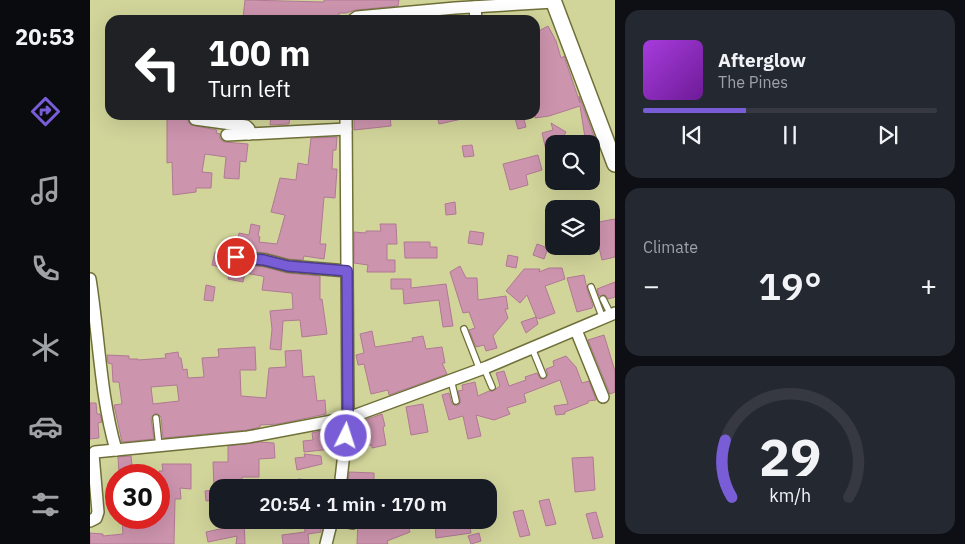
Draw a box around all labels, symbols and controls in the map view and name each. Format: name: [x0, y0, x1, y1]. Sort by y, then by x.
text: 20:53: [15, 22, 75, 51]
text: 100 m: [208, 30, 311, 76]
icon: left: [125, 35, 190, 100]
text: Afterglow: [718, 48, 806, 72]
text: The Pines: [718, 72, 788, 92]
text: Turn left: [208, 74, 291, 103]
icon: directions: [28, 94, 63, 129]
icon: previous: [678, 121, 706, 149]
icon: pause: [776, 121, 804, 149]
icon: next: [874, 121, 902, 149]
map controls: [545, 135, 600, 255]
button: search: [545, 135, 600, 190]
icon: music: [28, 173, 63, 208]
button: layers: [545, 200, 600, 255]
pin: [215, 236, 257, 278]
text: Climate: [643, 237, 698, 257]
icon: arrive: [222, 243, 250, 271]
icon: phone: [28, 251, 63, 286]
text: 19°: [758, 261, 822, 310]
text: −: [643, 267, 660, 304]
text: +: [920, 267, 937, 304]
icon: climate: [28, 330, 63, 365]
icon: car: [28, 409, 63, 444]
position arrow: [319, 409, 371, 461]
text: 29: [759, 423, 821, 490]
speed limit sign: 30: [105, 464, 170, 529]
text: km/h: [769, 484, 811, 507]
icon: filters: [28, 487, 63, 522]
text: 20:54 · 1 min · 170 m: [259, 492, 447, 516]

